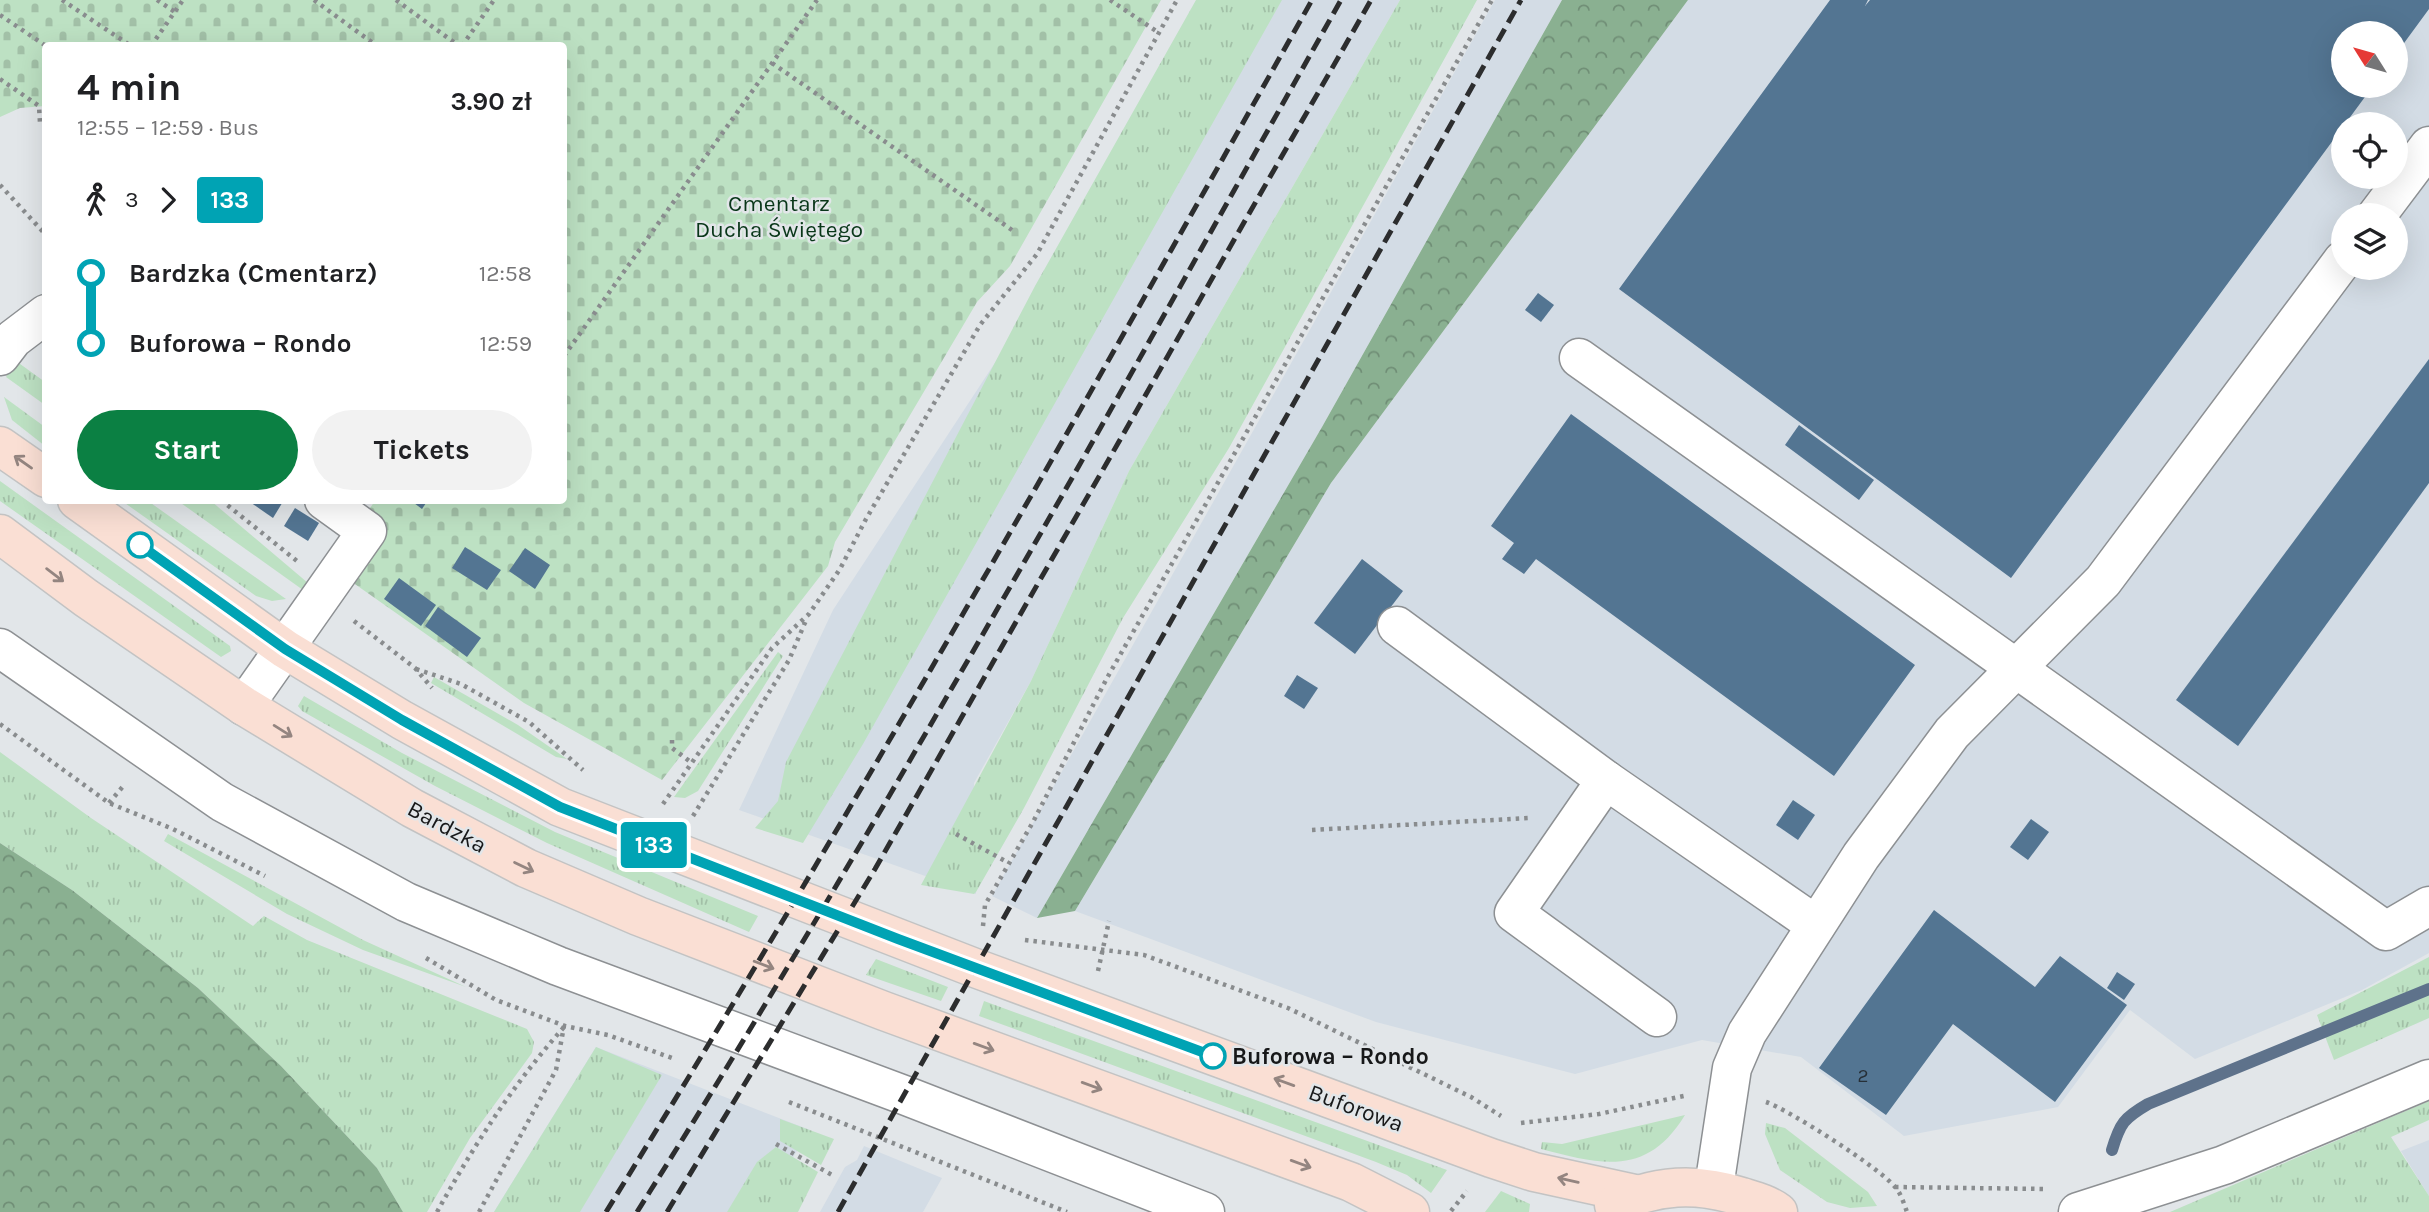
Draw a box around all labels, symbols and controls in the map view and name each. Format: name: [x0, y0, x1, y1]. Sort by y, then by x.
north arrow: [2331, 21, 2408, 98]
map controls: [2331, 21, 2408, 280]
text: 4 min: [77, 65, 181, 110]
text: 3.90 zł: [451, 86, 532, 117]
button: locate: [2331, 112, 2408, 189]
text: 12:55 – 12:59 · Bus: [77, 114, 259, 141]
icon: walk: [77, 181, 115, 219]
icon: forward: [149, 181, 187, 219]
text: 3: [125, 186, 139, 213]
text: 133: [211, 186, 249, 214]
park label: Cmentarz Ducha Świętego: [695, 190, 863, 243]
button: layers: [2331, 203, 2408, 280]
text: Bardzka (Cmentarz): [129, 258, 378, 289]
text: 12:58: [479, 260, 532, 287]
text: Buforowa – Rondo: [129, 328, 351, 359]
text: 12:59: [479, 330, 532, 357]
button: Start: [77, 410, 298, 490]
button: Tickets: [312, 410, 532, 490]
one-way arrow: [14, 455, 33, 469]
unlabelled marker: [127, 532, 153, 558]
one-way arrow: [45, 567, 64, 582]
one-way arrow: [273, 724, 292, 738]
street label: Bardzka: [403, 795, 491, 859]
line badge: 133: [614, 822, 694, 868]
text: 133: [635, 831, 673, 859]
one-way arrow: [513, 861, 534, 874]
one-way arrow: [752, 959, 774, 972]
one-way arrow: [973, 1042, 995, 1054]
marker: Buforowa – Rondo: [1200, 1043, 1226, 1069]
place label: Buforowa – Rondo: [1232, 1043, 1429, 1070]
house number: 2: [1857, 1065, 1869, 1087]
one-way arrow: [1274, 1074, 1296, 1087]
street label: Buforowa: [1305, 1078, 1407, 1138]
one-way arrow: [1081, 1081, 1103, 1094]
one-way arrow: [1290, 1159, 1312, 1171]
one-way arrow: [1557, 1172, 1580, 1186]

